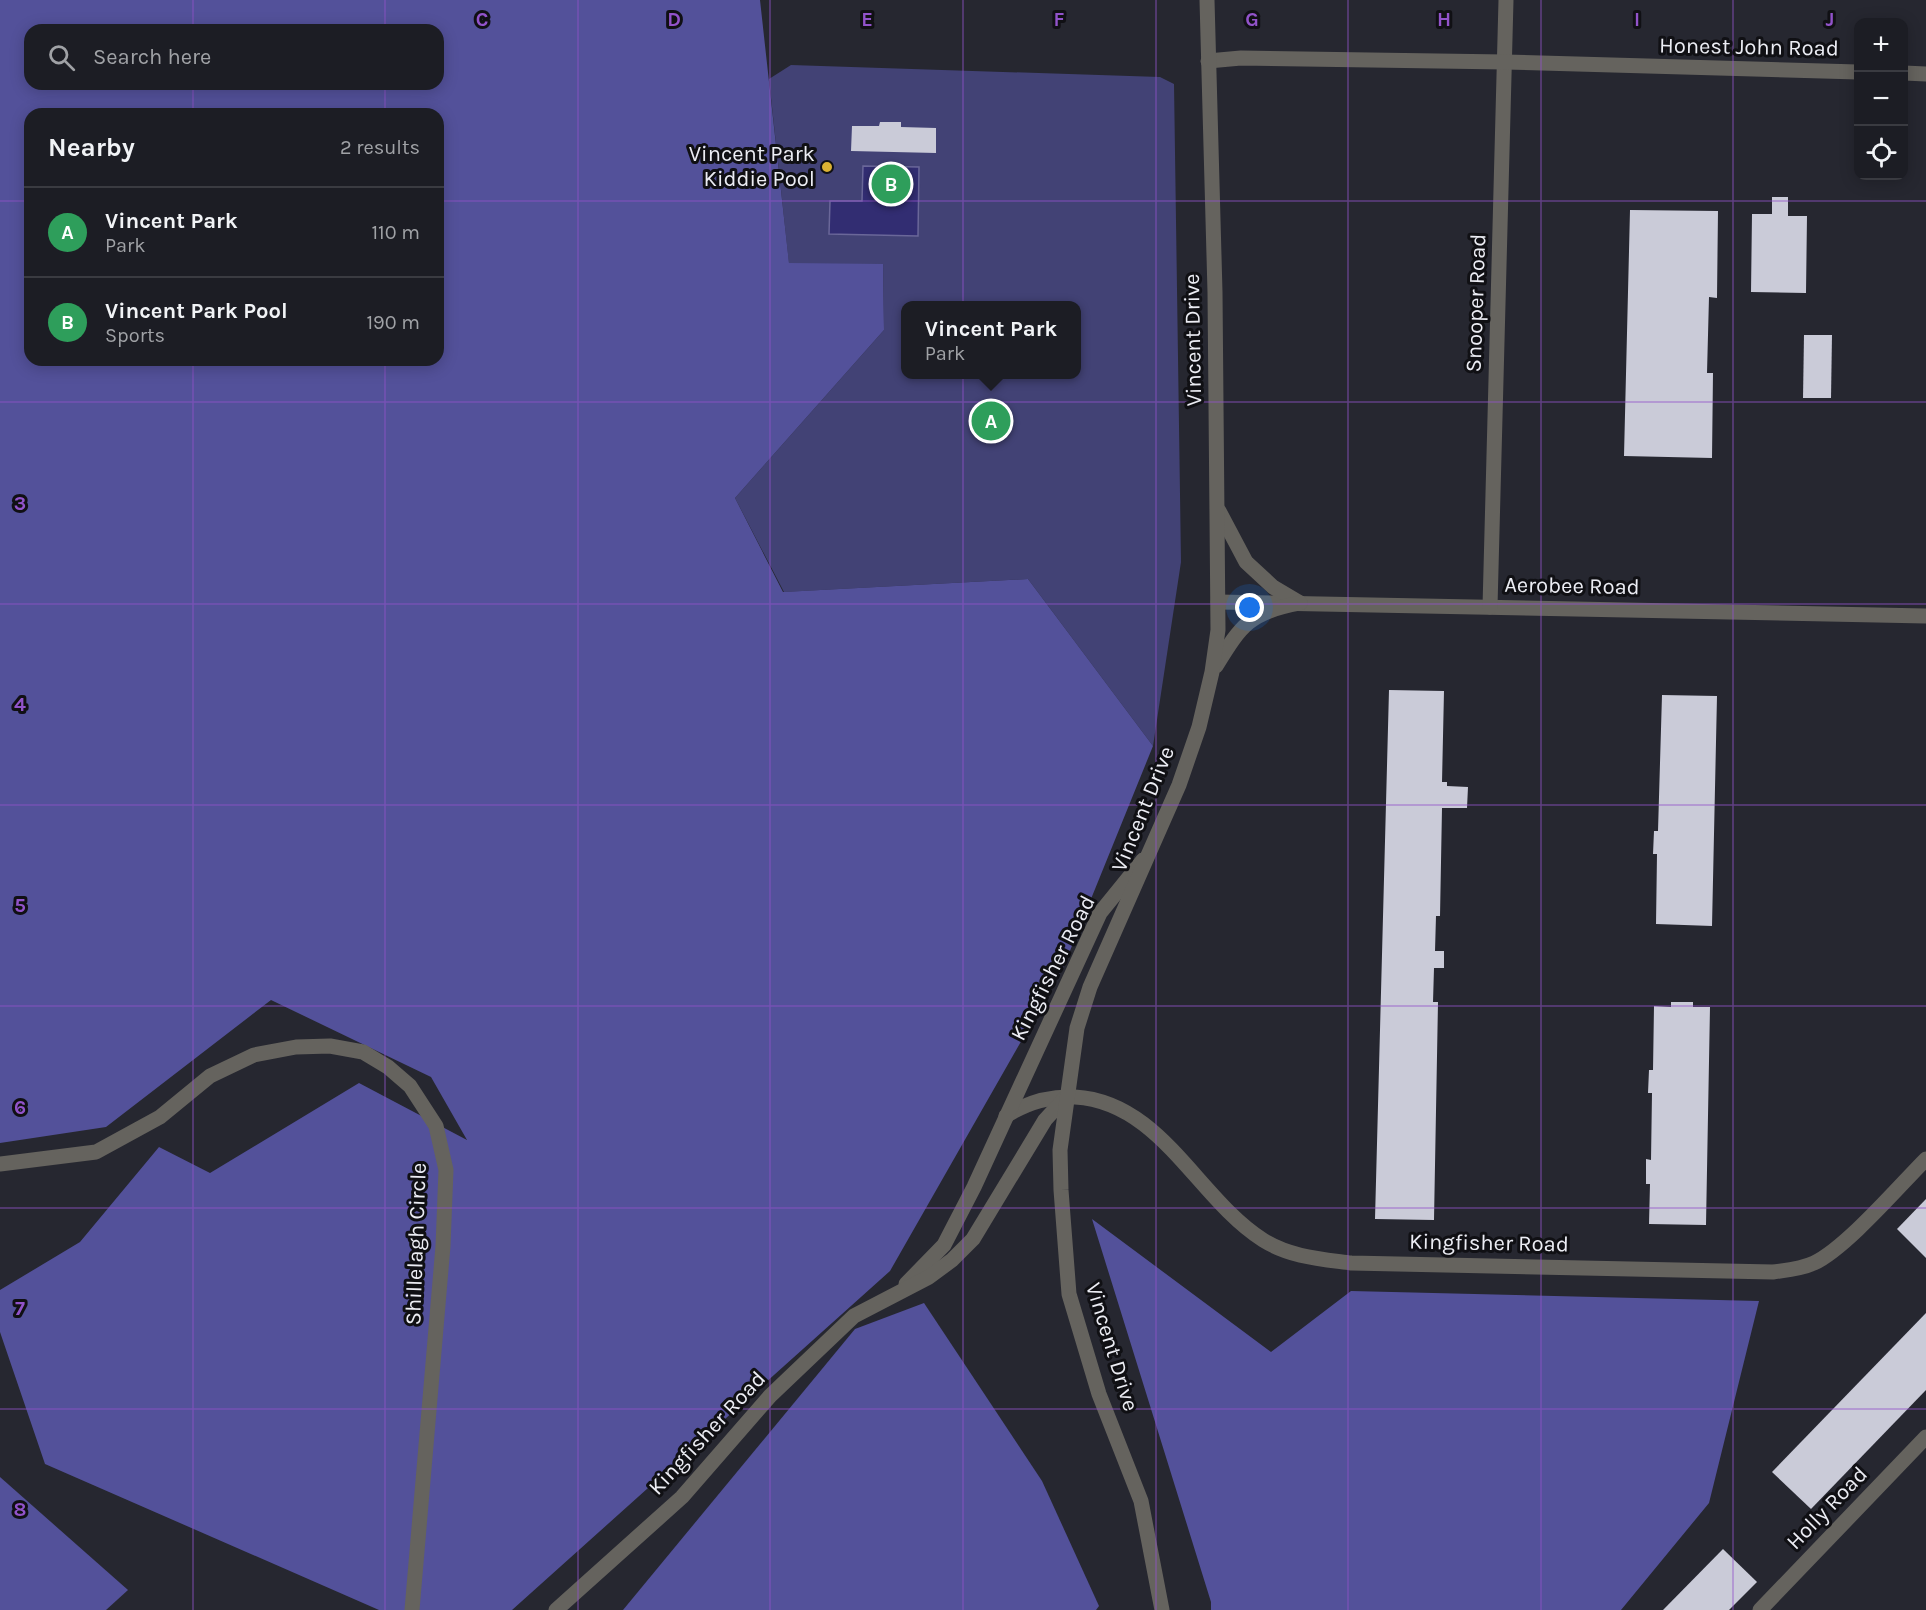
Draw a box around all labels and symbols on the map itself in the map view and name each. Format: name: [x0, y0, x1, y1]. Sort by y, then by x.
text: C: [476, 8, 488, 31]
text: D: [667, 8, 681, 31]
text: E: [861, 8, 873, 31]
text: F: [1054, 8, 1065, 31]
text: G: [1245, 8, 1259, 31]
text: H: [1437, 8, 1451, 31]
text: I: [1634, 8, 1640, 31]
text: J: [1826, 8, 1834, 31]
street label: Honest John Road: [1659, 32, 1839, 62]
place label: Vincent Park Kiddie Pool: [689, 141, 815, 192]
marker: Vincent Park Kiddie Pool: [820, 160, 834, 174]
pin: B: [872, 162, 910, 207]
street label: Snooper Road: [1461, 233, 1491, 373]
street label: Vincent Drive: [1179, 273, 1207, 407]
pin: A: [972, 398, 1010, 444]
text: 3: [14, 492, 26, 515]
street label: Aerobee Road: [1504, 572, 1640, 600]
your location: [1235, 593, 1264, 622]
text: 4: [14, 693, 26, 716]
street label: Vincent Drive: [1106, 742, 1180, 876]
street label: Kingfisher Road: [1005, 891, 1101, 1045]
text: 5: [14, 894, 26, 917]
text: 6: [14, 1096, 26, 1119]
street label: Shillelagh Circle: [400, 1162, 432, 1326]
street label: Kingfisher Road: [1409, 1229, 1569, 1257]
street label: Vincent Drive: [1080, 1280, 1144, 1414]
text: 7: [15, 1297, 25, 1320]
street label: Kingfisher Road: [643, 1366, 771, 1500]
street label: Holly Road: [1781, 1461, 1873, 1555]
text: 8: [14, 1498, 26, 1521]

